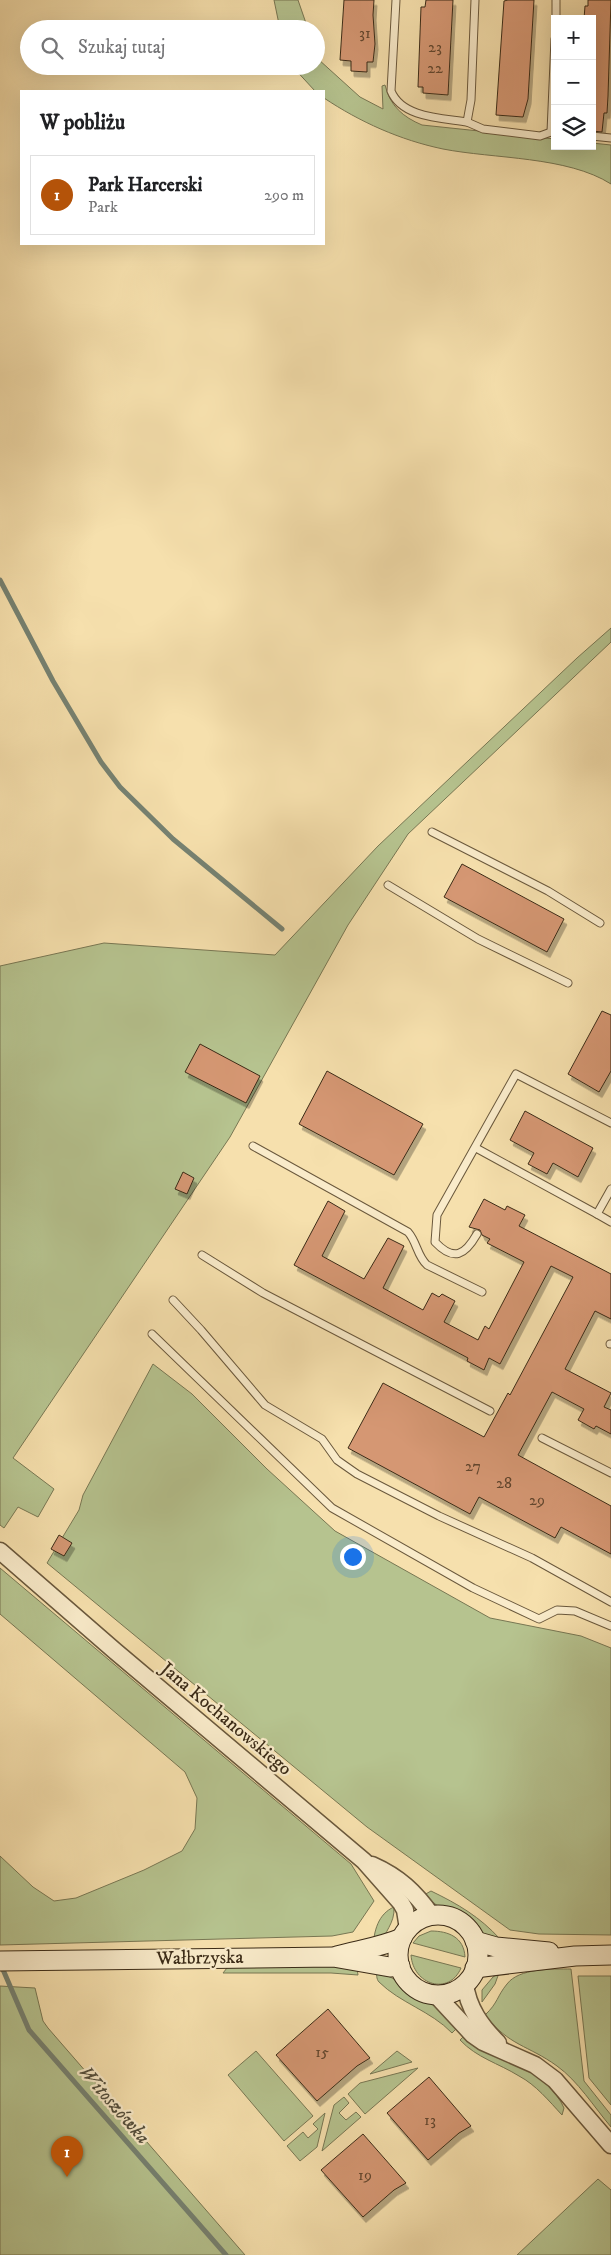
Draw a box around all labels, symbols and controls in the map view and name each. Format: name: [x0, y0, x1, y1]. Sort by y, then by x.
map controls: [551, 15, 596, 150]
button: +: [551, 15, 596, 60]
search box: [20, 20, 325, 75]
house number: 31: [359, 23, 371, 43]
icon: search: [38, 34, 66, 62]
text: Szukaj tutaj: [78, 36, 165, 59]
house number: 23: [428, 37, 442, 57]
house number: 22: [427, 58, 443, 78]
button: −: [551, 60, 596, 105]
button: layers: [551, 105, 596, 150]
text: W pobliżu: [40, 110, 125, 136]
text: Park Harcerski: [88, 174, 202, 197]
text: 1: [54, 185, 60, 205]
text: 290 m: [264, 185, 304, 205]
text: Park: [88, 197, 118, 217]
house number: 27: [465, 1456, 481, 1476]
house number: 28: [496, 1473, 512, 1493]
house number: 29: [529, 1490, 545, 1510]
your location: [340, 1544, 366, 1570]
street label: Jana Kochanowskiego: [154, 1656, 296, 1781]
street label: Wałbrzyska: [155, 1946, 244, 1970]
house number: 15: [315, 2042, 329, 2062]
water label: Witoszówka: [73, 2060, 155, 2150]
house number: 13: [424, 2110, 436, 2130]
pin: 1: [51, 2136, 83, 2177]
house number: 19: [358, 2165, 372, 2185]

